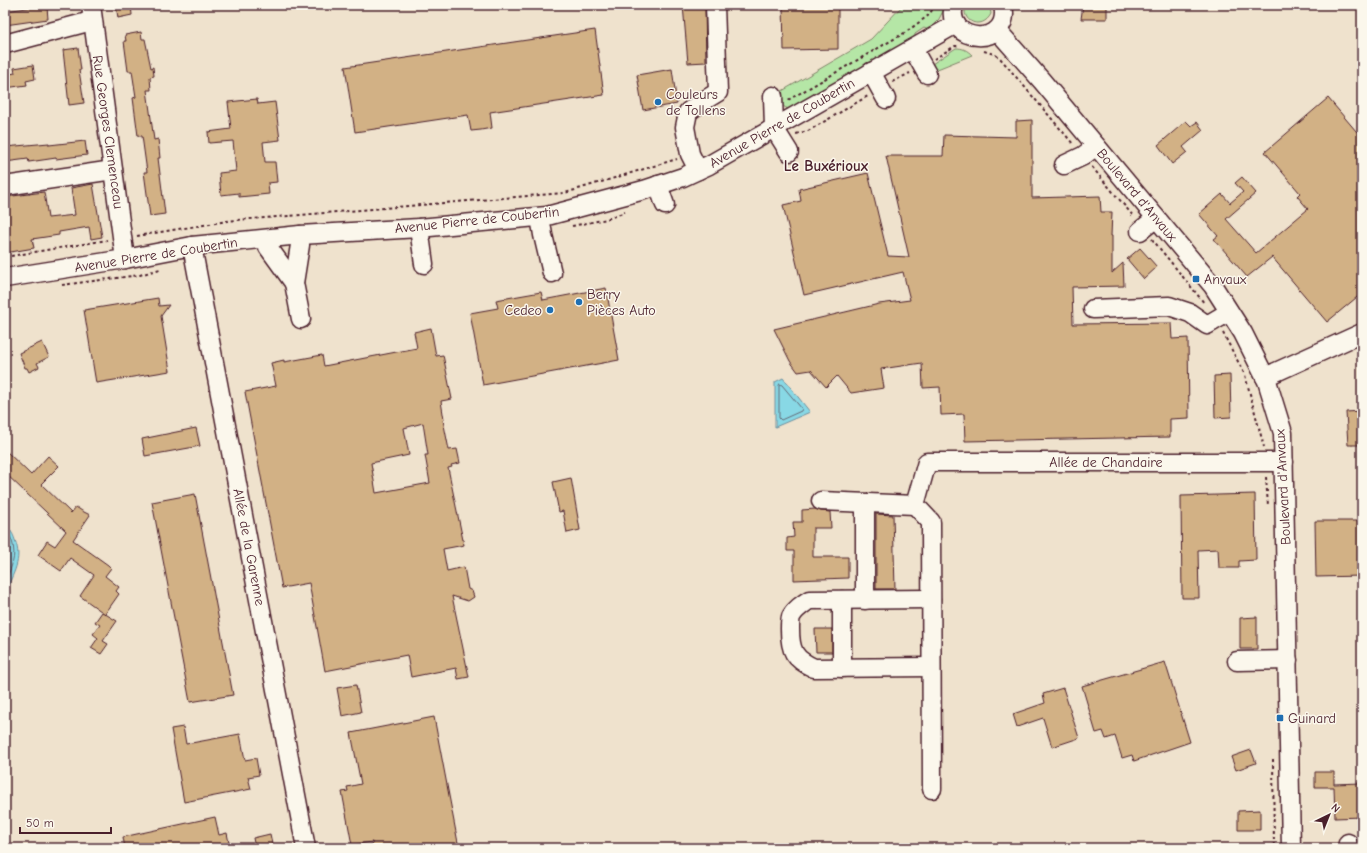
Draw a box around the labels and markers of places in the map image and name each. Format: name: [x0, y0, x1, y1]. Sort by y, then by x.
place label: Couleurs de Tollens: [666, 86, 725, 119]
marker: Couleurs de Tollens: [653, 97, 663, 107]
place label: Anvaux: [1204, 271, 1247, 288]
marker: Anvaux: [1191, 274, 1201, 284]
place label: Berry Pièces Auto: [587, 286, 656, 319]
marker: Berry Pièces Auto: [574, 297, 584, 307]
place label: Cedeo: [505, 302, 542, 319]
marker: Cedeo: [545, 305, 555, 315]
place label: Guinard: [1288, 710, 1336, 727]
marker: Guinard: [1275, 713, 1285, 723]

